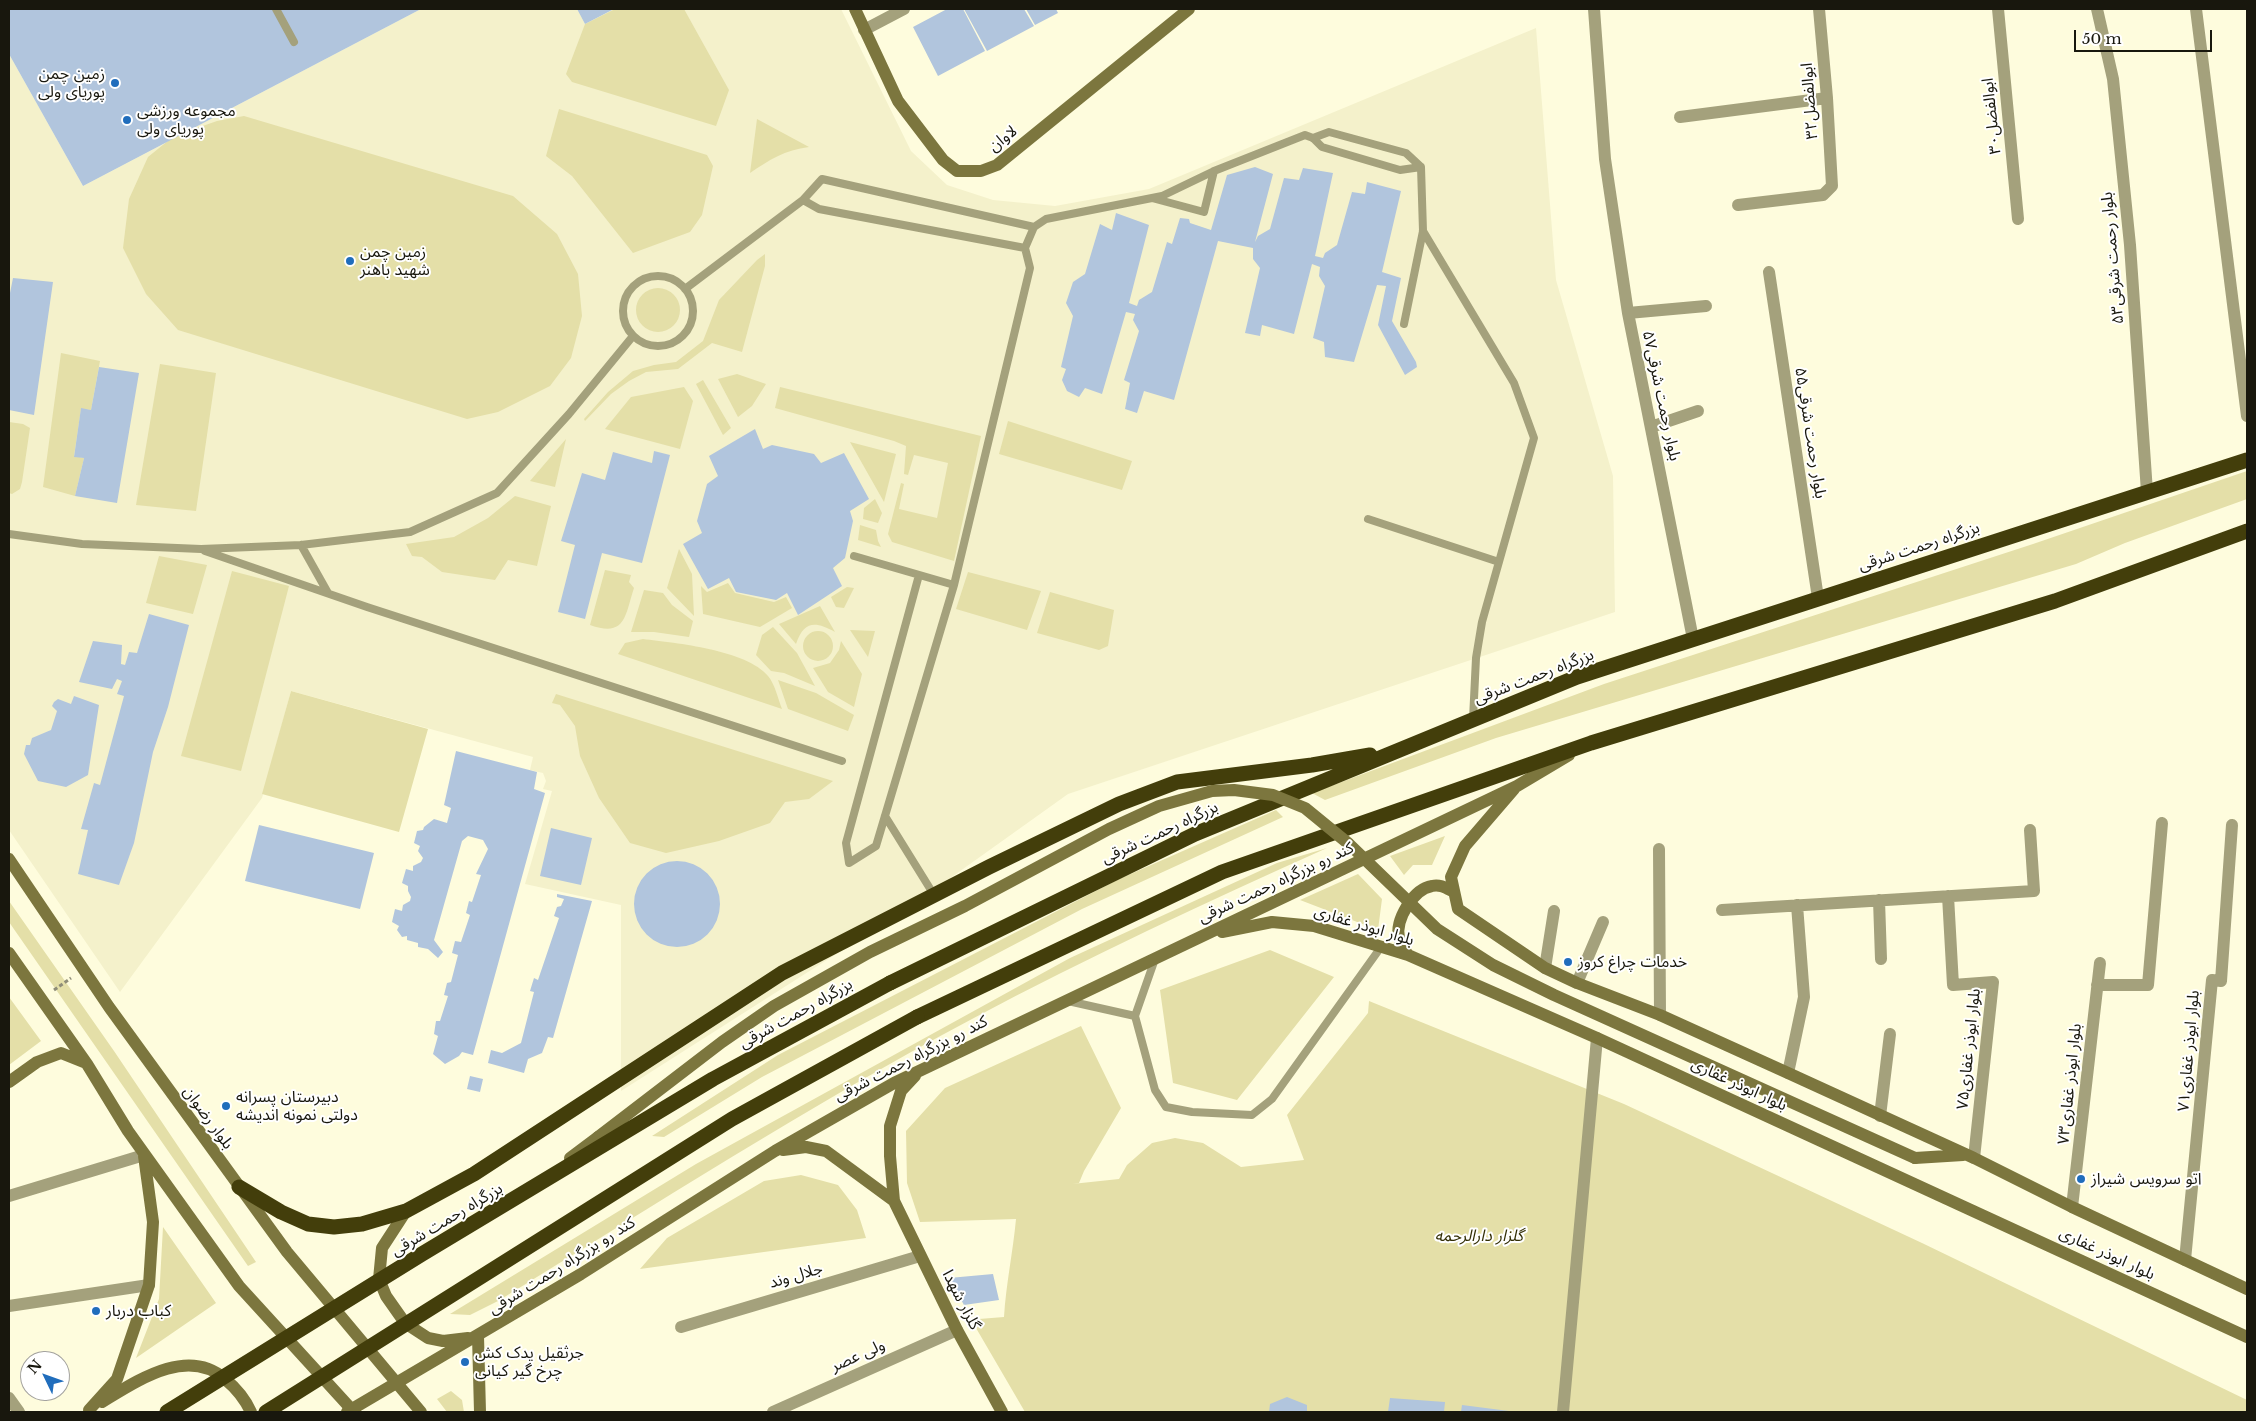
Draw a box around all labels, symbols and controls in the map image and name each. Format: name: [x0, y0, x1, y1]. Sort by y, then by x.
scale bar: [2076, 20, 2214, 52]
text: 50 m: [2082, 29, 2122, 48]
street label: ابوالفضل۳۲: [1798, 62, 1822, 140]
place label: زمین چمن پوریای ولی: [38, 64, 105, 102]
marker: زمین چمن پوریای ولی: [109, 77, 121, 89]
street label: ابوالفضل۳۰: [1978, 77, 2006, 155]
place label: مجموعه ورزشی پوریای ولی: [137, 101, 236, 139]
marker: مجموعه ورزشی پوریای ولی: [121, 114, 133, 126]
street label: لاوان: [985, 122, 1021, 156]
street label: بلوار رحمت شرقی۵۳: [2098, 191, 2128, 325]
place label: زمین چمن شهید باهنر: [360, 242, 430, 280]
marker: زمین چمن شهید باهنر: [344, 255, 356, 267]
street label: ۵۷بلوار رحمت شرقی: [1638, 329, 1684, 463]
street label: بلوار رحمت شرقی۵۵: [1790, 366, 1830, 500]
street label: بزرگراه رحمت شرقی: [1856, 518, 1982, 576]
street label: بزرگراه رحمت شرقی: [1471, 645, 1597, 709]
street label: بزرگراه رحمت شرقی: [1099, 798, 1221, 868]
street label: کند رو بزرگراه رحمت شرقی: [1195, 839, 1357, 927]
street label: بلوار ابوذر غفاری: [1312, 902, 1416, 950]
place label: خدمات چراغ کروز: [1578, 952, 1687, 972]
marker: خدمات چراغ کروز: [1562, 956, 1574, 968]
street label: بزرگراه رحمت شرقی: [736, 975, 856, 1053]
street label: بلوار ابوذر غفاری۷۵: [1953, 988, 1985, 1110]
street label: بلوار ابوذر غفاری۷۱: [2174, 990, 2204, 1112]
street label: کند رو بزرگراه رحمت شرقی: [831, 1012, 991, 1106]
street label: بلوار ابوذر غفاری۷۳: [2054, 1023, 2086, 1145]
street label: بلوار ابوذر غفاری: [1688, 1054, 1790, 1116]
street label: بلوار رضوان: [179, 1083, 237, 1153]
place label: دبیرستان پسرانه دولتی نمونه اندیشه: [236, 1087, 358, 1125]
marker: دبیرستان پسرانه دولتی نمونه اندیشه: [220, 1100, 232, 1112]
place label: اتو سرویس شیراز: [2091, 1169, 2202, 1189]
marker: اتو سرویس شیراز: [2075, 1173, 2087, 1185]
street label: بزرگراه رحمت شرقی: [388, 1179, 506, 1261]
street label: کند رو بزرگراه رحمت شرقی: [485, 1213, 639, 1319]
street label: بلوار ابوذر غفاری: [2056, 1223, 2158, 1285]
park label: گلزار دارالرحمه: [1435, 1226, 1523, 1246]
street label: جلال وند: [767, 1259, 825, 1293]
street label: گلزار شهدا: [938, 1267, 984, 1333]
place label: کباب دربار: [106, 1301, 171, 1321]
marker: کباب دربار: [90, 1305, 102, 1317]
street label: ولی عصر: [828, 1336, 888, 1376]
place label: جرثقیل یدک کش چرخ گیر کیانی: [475, 1343, 584, 1381]
north arrow: [20, 1351, 70, 1401]
text: N: [23, 1356, 46, 1378]
marker: جرثقیل یدک کش چرخ گیر کیانی: [459, 1356, 471, 1368]

